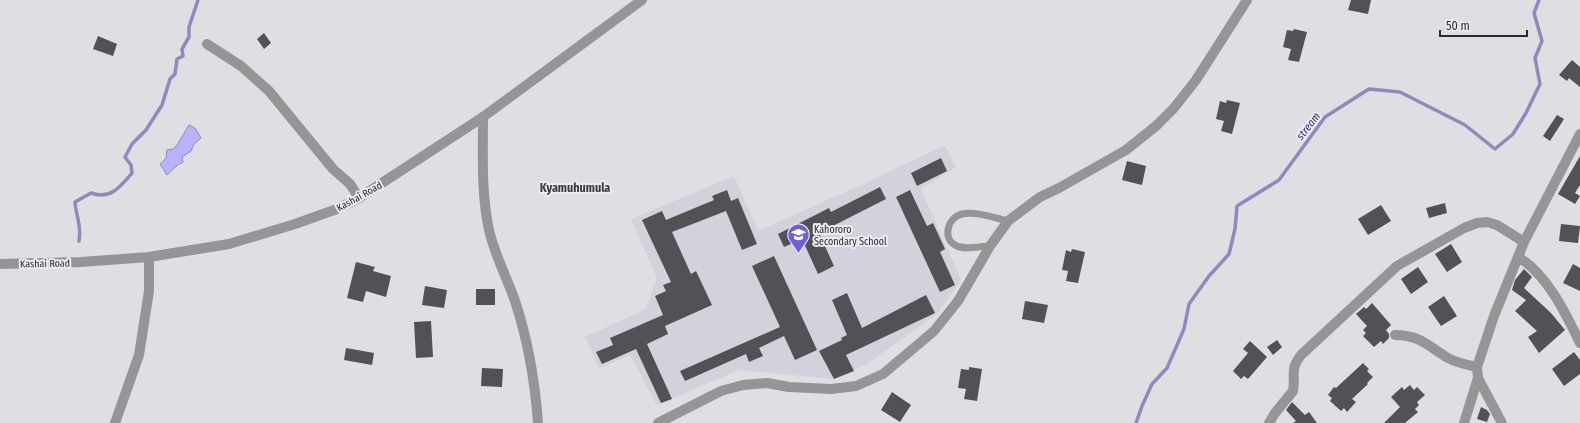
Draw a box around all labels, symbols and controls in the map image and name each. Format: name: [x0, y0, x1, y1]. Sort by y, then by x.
scale bar: [1440, 12, 1527, 38]
text: 50 m: [1446, 19, 1470, 33]
water label: stream: [1293, 110, 1323, 143]
street label: Kashai Road: [335, 179, 384, 214]
district label: Kyamuhumula: [540, 181, 610, 195]
school or university icon: Kahororo Secondary School: [785, 222, 811, 255]
place label: Kahororo Secondary School: [814, 224, 887, 248]
street label: Kashai Road: [20, 258, 70, 270]

